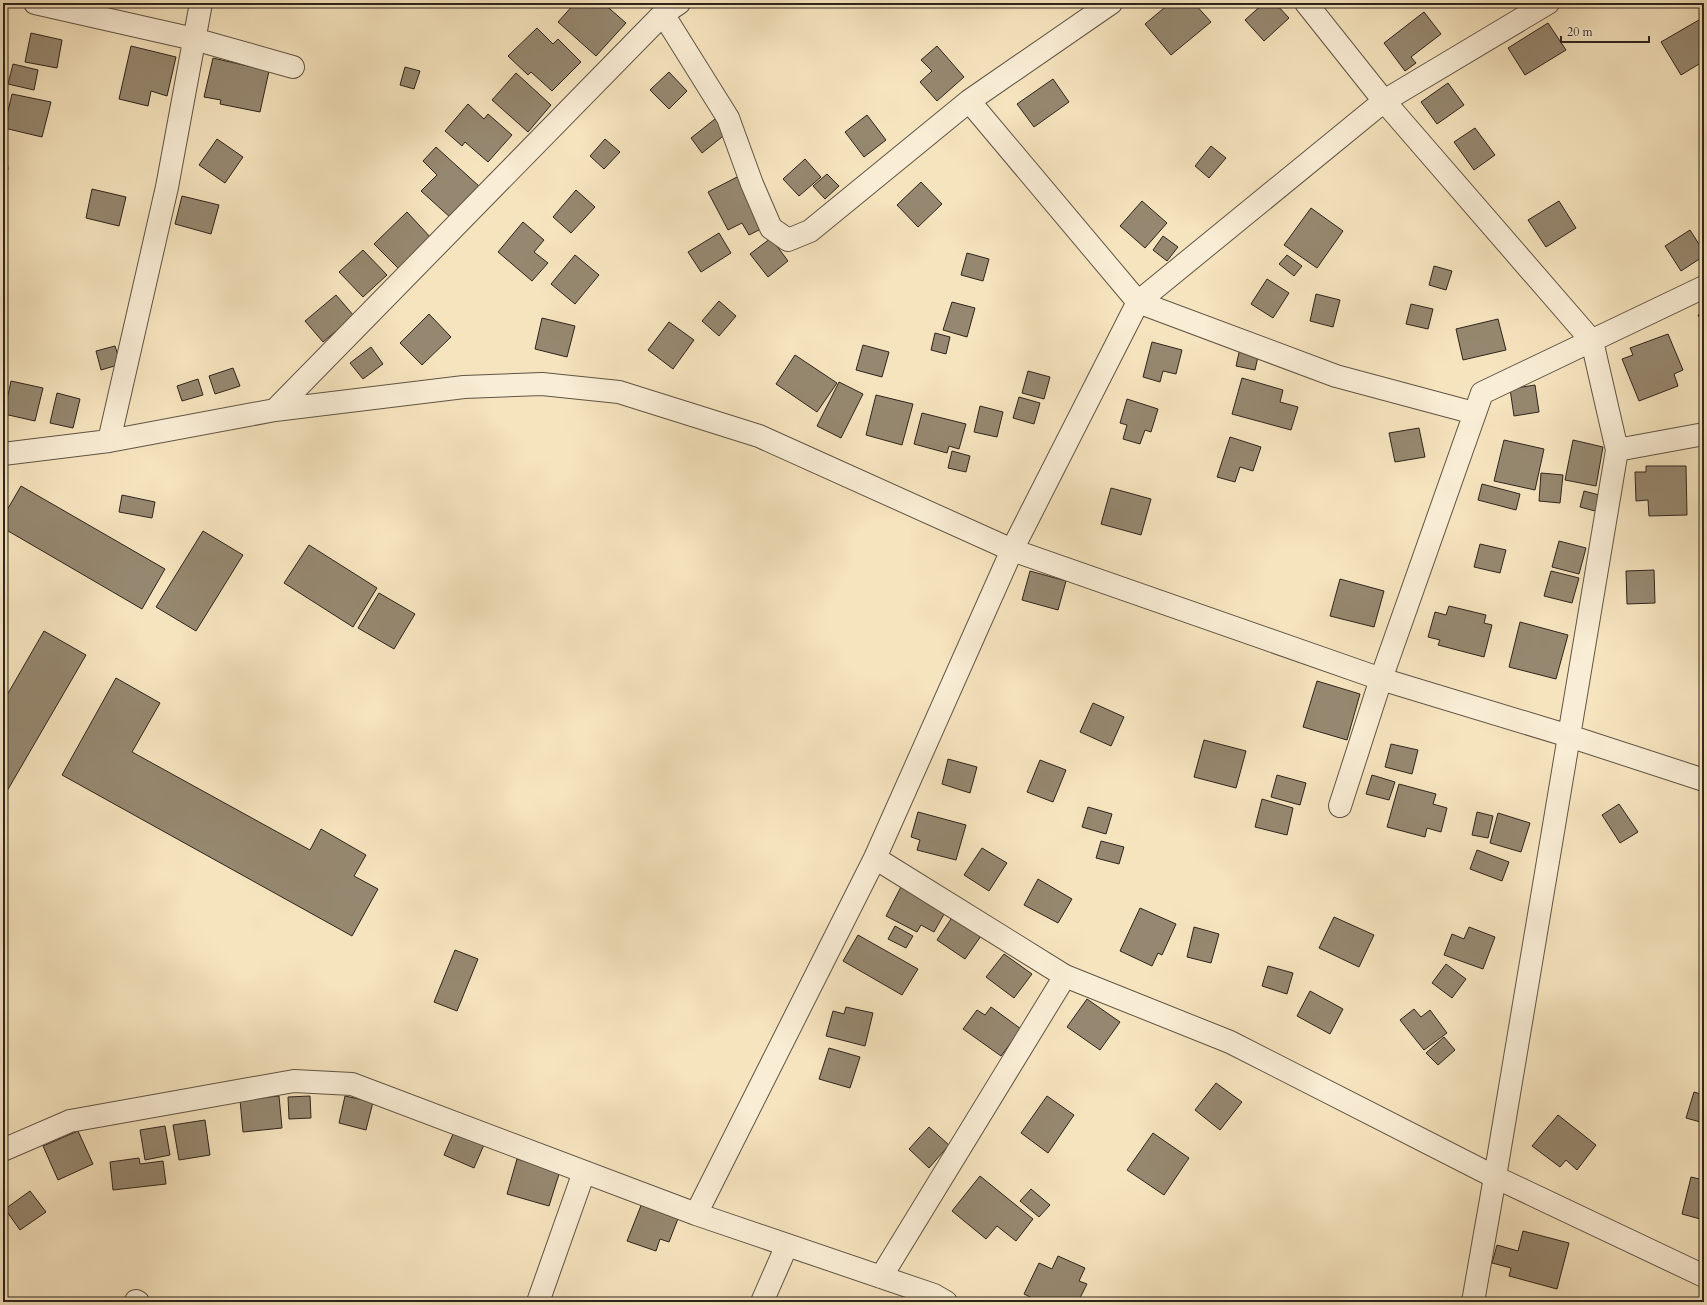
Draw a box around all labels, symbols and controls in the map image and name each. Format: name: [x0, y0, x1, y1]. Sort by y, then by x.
scale bar: [1561, 18, 1649, 44]
text: 20 m: [1567, 24, 1594, 40]

